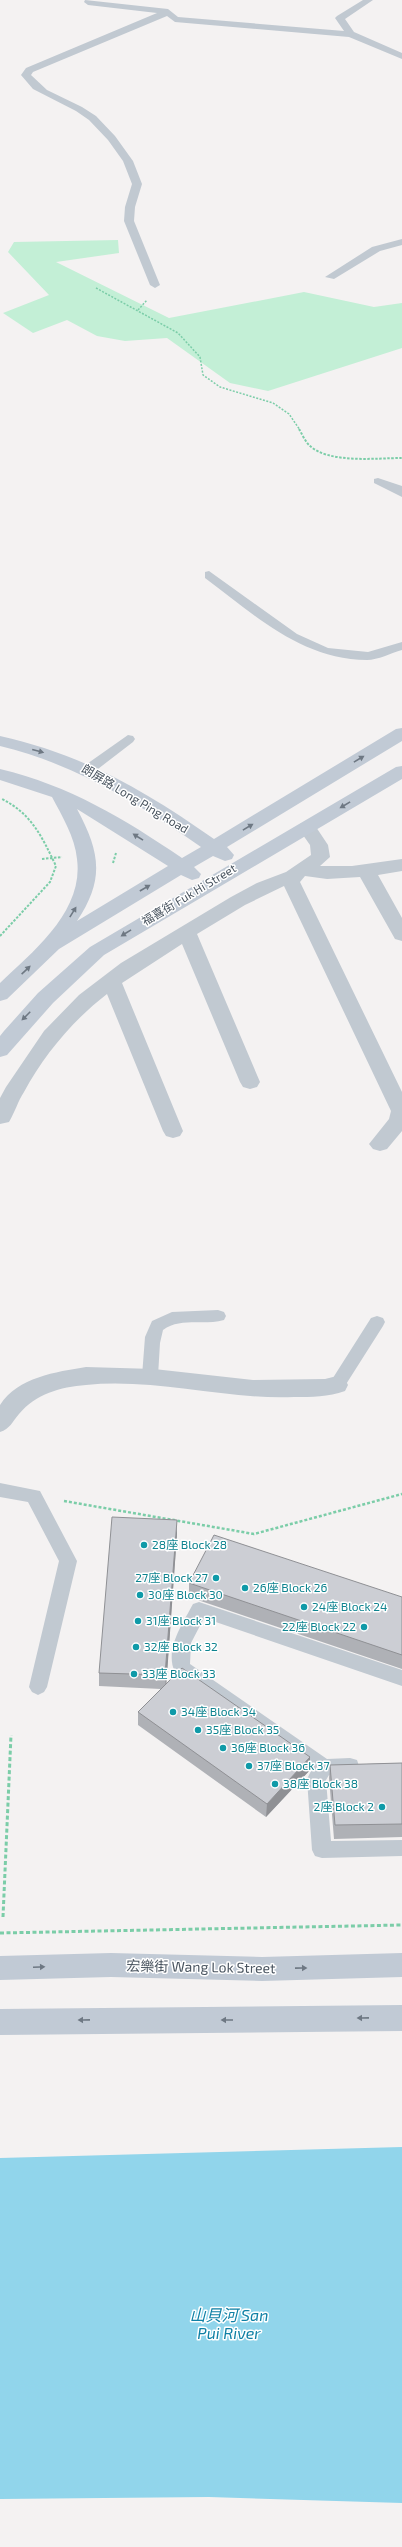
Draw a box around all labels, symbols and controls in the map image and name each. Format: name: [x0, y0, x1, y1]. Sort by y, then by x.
one-way arrow: [32, 748, 44, 754]
one-way arrow: [354, 755, 364, 763]
street label: 朗屏路 Long Ping Road: [80, 761, 191, 836]
one-way arrow: [339, 802, 351, 809]
one-way arrow: [243, 823, 253, 831]
one-way arrow: [133, 833, 143, 841]
street label: 福喜街 Fuk Hi Street: [139, 860, 239, 928]
one-way arrow: [139, 885, 151, 892]
one-way arrow: [69, 906, 76, 918]
one-way arrow: [120, 930, 132, 937]
one-way arrow: [21, 965, 31, 974]
one-way arrow: [21, 1011, 31, 1021]
place label: 28座 Block 28: [152, 1537, 227, 1551]
marker: 28座 Block 28: [139, 1540, 149, 1550]
place label: 27座 Block 27: [135, 1570, 208, 1584]
marker: 27座 Block 27: [211, 1573, 221, 1583]
place label: 26座 Block 26: [253, 1580, 327, 1594]
marker: 26座 Block 26: [240, 1583, 250, 1593]
place label: 30座 Block 30: [148, 1587, 223, 1601]
marker: 30座 Block 30: [135, 1590, 145, 1600]
place label: 24座 Block 24: [312, 1599, 387, 1613]
marker: 24座 Block 24: [299, 1602, 309, 1612]
place label: 31座 Block 31: [146, 1613, 216, 1627]
marker: 31座 Block 31: [133, 1616, 143, 1626]
place label: 22座 Block 22: [282, 1619, 356, 1633]
marker: 22座 Block 22: [359, 1622, 369, 1632]
place label: 32座 Block 32: [144, 1639, 218, 1653]
marker: 32座 Block 32: [131, 1642, 141, 1652]
place label: 33座 Block 33: [142, 1666, 216, 1680]
marker: 33座 Block 33: [129, 1669, 139, 1679]
place label: 34座 Block 34: [181, 1704, 256, 1718]
marker: 34座 Block 34: [168, 1707, 178, 1717]
place label: 35座 Block 35: [206, 1722, 279, 1736]
marker: 35座 Block 35: [193, 1725, 203, 1735]
place label: 36座 Block 36: [231, 1740, 305, 1754]
marker: 36座 Block 36: [218, 1743, 228, 1753]
place label: 37座 Block 37: [257, 1758, 330, 1772]
marker: 37座 Block 37: [244, 1761, 254, 1771]
place label: 38座 Block 38: [283, 1776, 358, 1790]
marker: 38座 Block 38: [270, 1779, 280, 1789]
place label: 2座 Block 2: [313, 1799, 374, 1813]
marker: 2座 Block 2: [377, 1802, 387, 1812]
street label: 宏樂街 Wang Lok Street: [126, 1957, 276, 1976]
one-way arrow: [33, 1964, 46, 1970]
one-way arrow: [295, 1964, 307, 1971]
one-way arrow: [357, 2015, 369, 2022]
one-way arrow: [78, 2017, 90, 2024]
one-way arrow: [220, 2017, 233, 2023]
water label: 山貝河 San Pui River: [190, 2305, 268, 2342]

